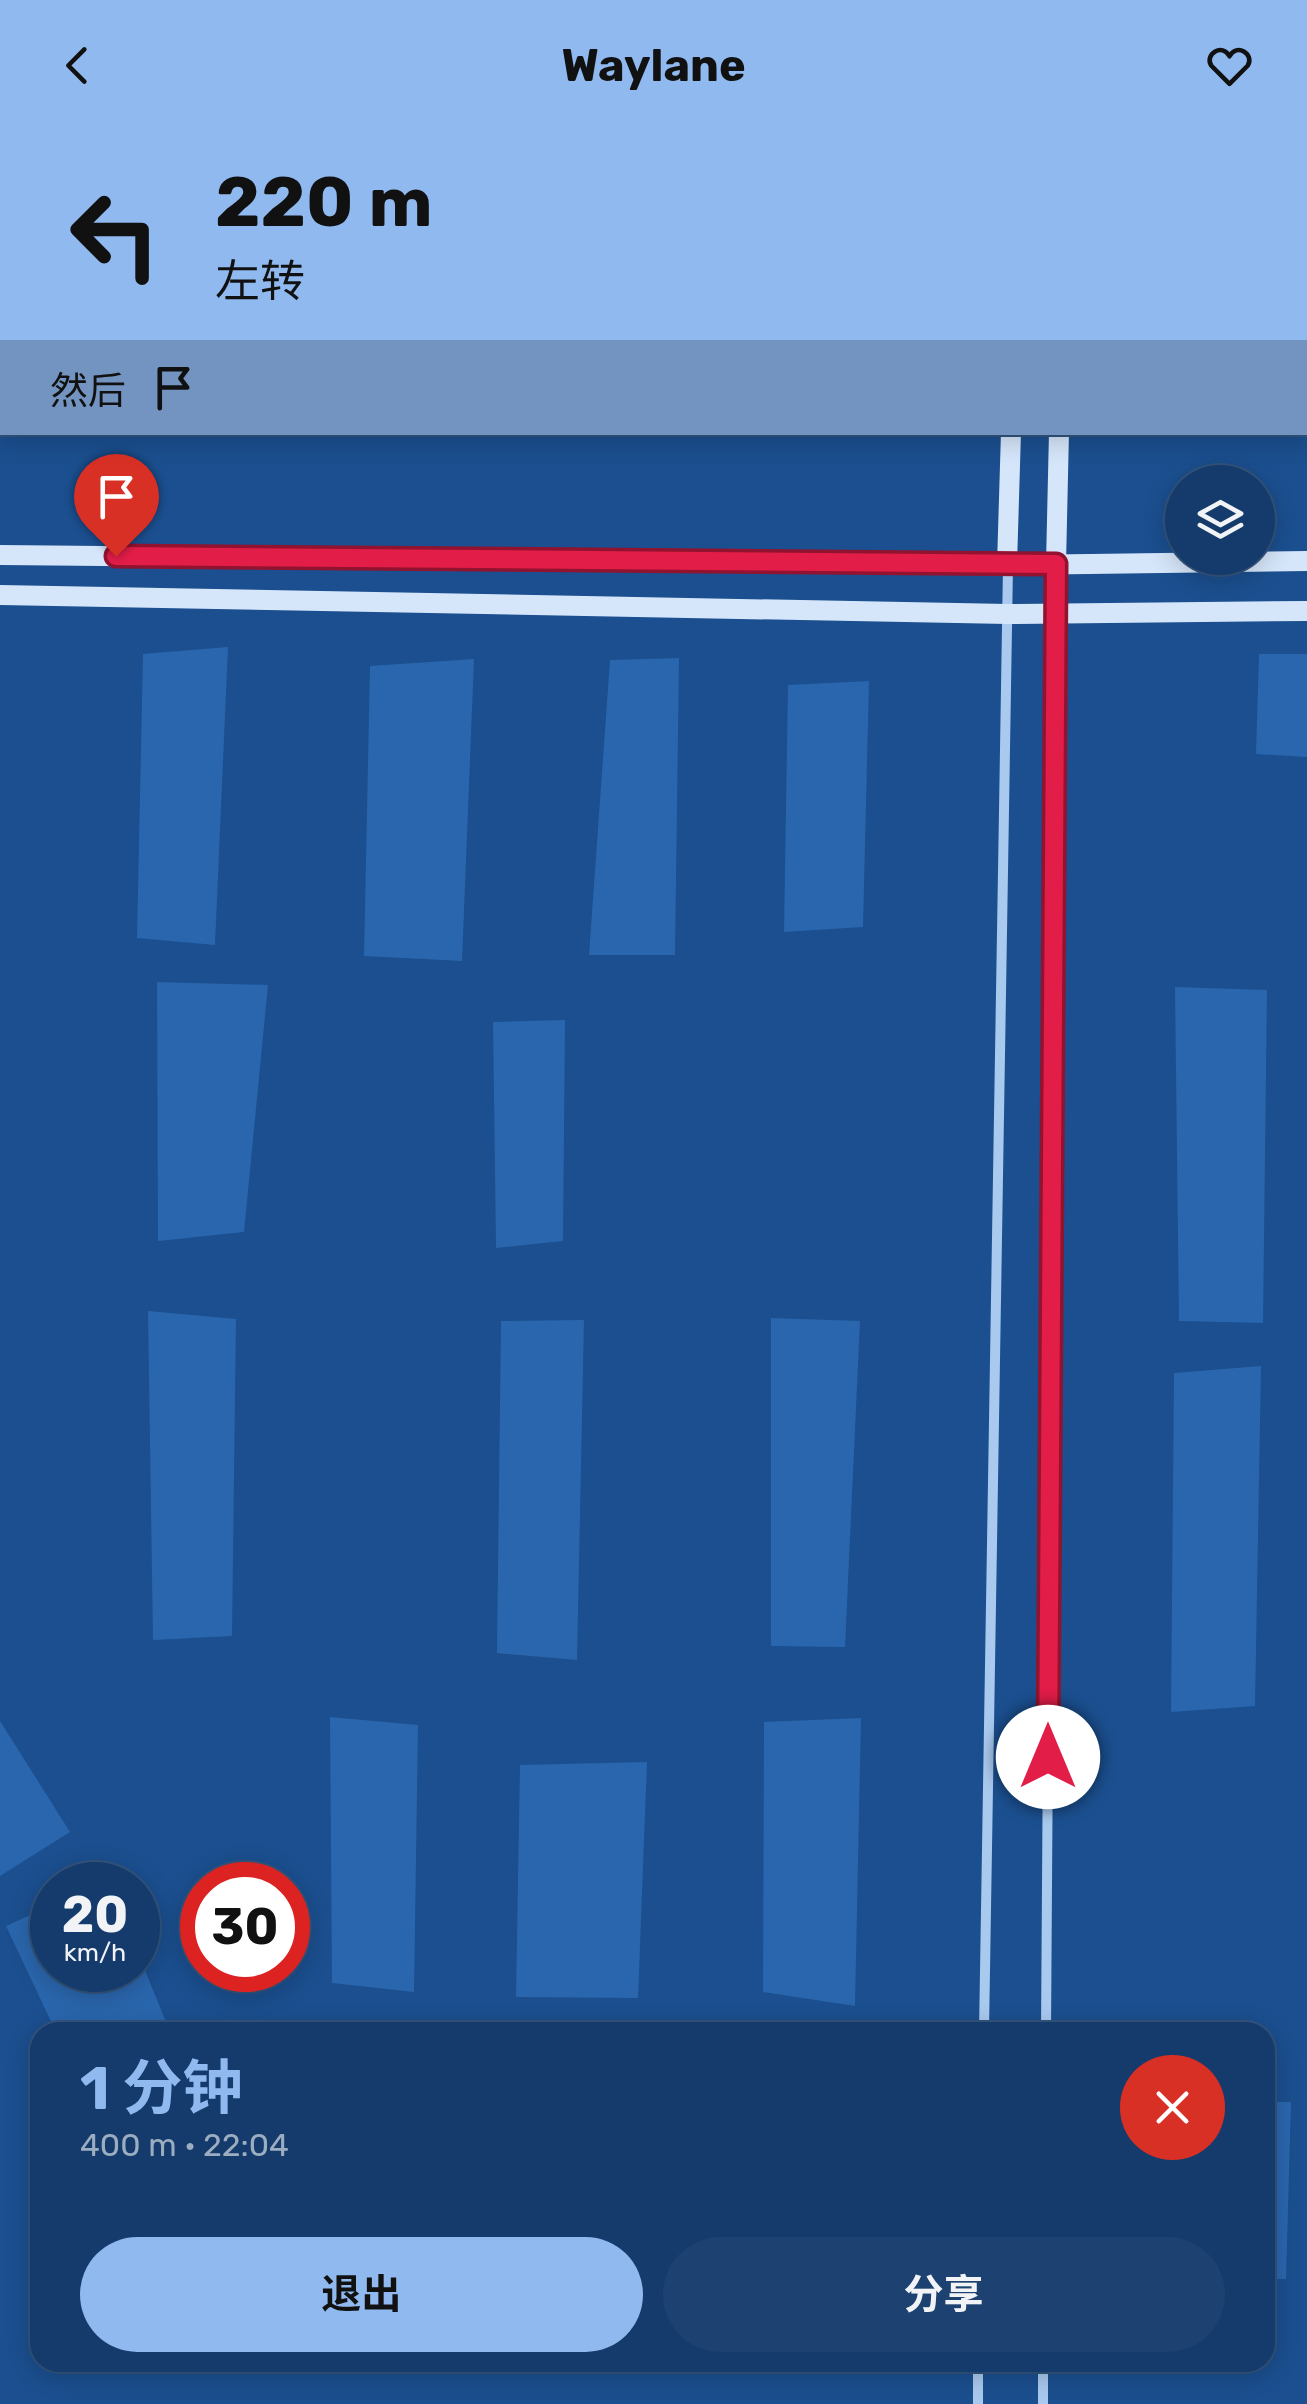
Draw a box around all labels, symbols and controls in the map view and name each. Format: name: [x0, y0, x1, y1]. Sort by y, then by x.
icon: back: [50, 38, 105, 93]
icon: heart: [1202, 38, 1257, 93]
text: Waylane: [561, 39, 746, 92]
text: 220 m: [215, 161, 433, 244]
icon: left: [50, 170, 180, 300]
text: 左转: [215, 255, 305, 308]
icon: arrive: [146, 360, 201, 415]
text: 然后: [50, 368, 126, 414]
pin: [74, 454, 159, 557]
map controls: [1165, 465, 1275, 575]
button: layers: [1165, 465, 1275, 575]
icon: arrive: [89, 469, 144, 524]
position arrow: [996, 1705, 1100, 1809]
speed limit sign: 30: [180, 1862, 310, 1992]
text: 20: [62, 1885, 128, 1945]
text: km/h: [64, 1938, 126, 1967]
text: 1 分钟: [80, 2053, 243, 2124]
button: close: [1120, 2055, 1225, 2160]
text: 400 m · 22:04: [80, 2126, 289, 2164]
button: 退出: [80, 2237, 643, 2352]
button: 分享: [663, 2237, 1225, 2352]

